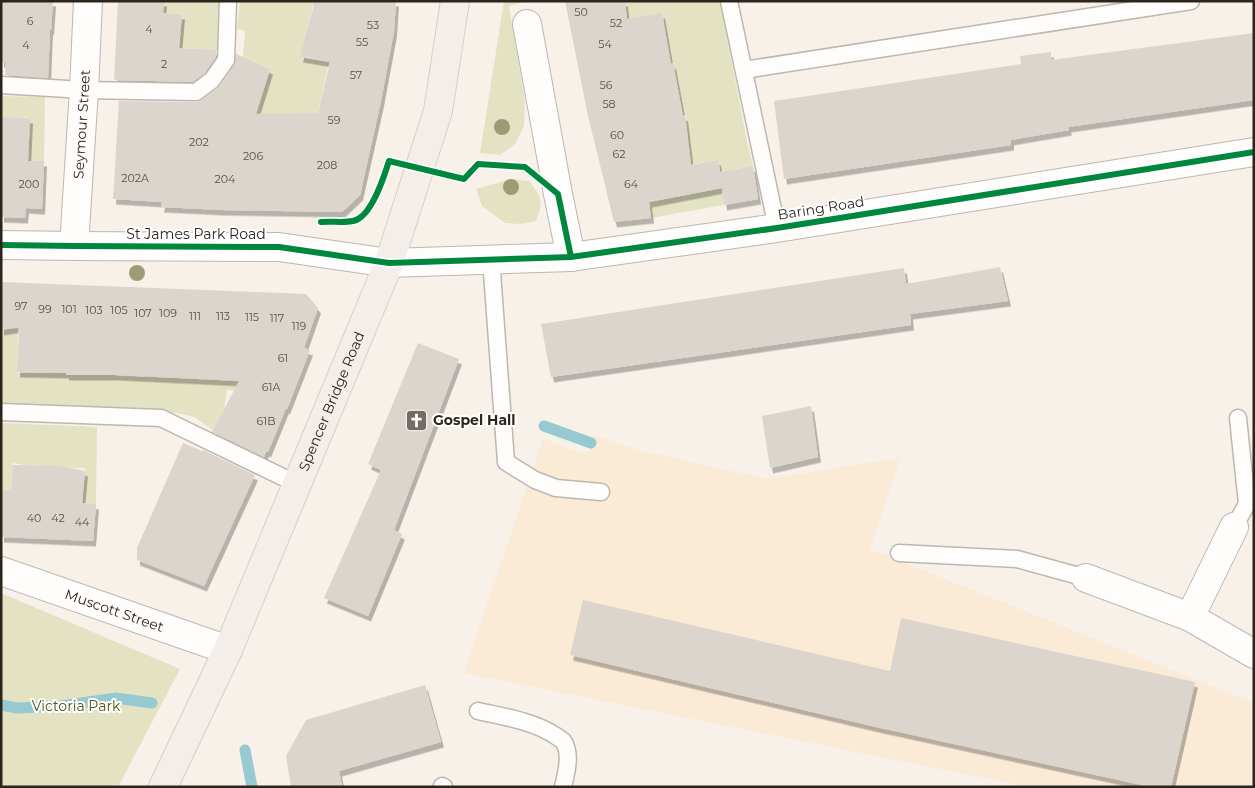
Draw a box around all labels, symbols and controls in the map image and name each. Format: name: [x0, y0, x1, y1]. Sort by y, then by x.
house number: 50: [574, 5, 588, 19]
house number: 6: [27, 14, 34, 28]
house number: 52: [610, 16, 622, 30]
house number: 53: [367, 18, 379, 32]
house number: 4: [145, 22, 153, 36]
house number: 55: [356, 35, 368, 49]
house number: 54: [598, 37, 612, 51]
house number: 4: [22, 38, 30, 52]
house number: 2: [161, 57, 167, 71]
house number: 57: [350, 68, 362, 82]
street label: Seymour Street: [69, 69, 94, 179]
house number: 56: [600, 78, 613, 92]
house number: 58: [602, 97, 616, 111]
house number: 59: [328, 113, 341, 127]
house number: 60: [610, 128, 624, 142]
house number: 202: [189, 135, 209, 149]
house number: 62: [613, 147, 625, 161]
house number: 206: [243, 149, 263, 163]
house number: 208: [317, 158, 337, 172]
house number: 202A: [121, 171, 149, 185]
house number: 204: [215, 172, 236, 186]
house number: 200: [19, 177, 39, 191]
house number: 64: [624, 177, 639, 191]
street label: Baring Road: [776, 192, 866, 224]
street label: St James Park Road: [126, 225, 266, 243]
house number: 97: [14, 299, 28, 313]
house number: 99: [38, 302, 52, 316]
house number: 101: [61, 302, 77, 316]
house number: 103: [85, 303, 103, 317]
house number: 105: [110, 303, 128, 317]
house number: 107: [134, 306, 152, 320]
house number: 109: [159, 306, 177, 320]
house number: 111: [189, 309, 201, 323]
house number: 113: [216, 309, 230, 323]
house number: 115: [245, 310, 259, 324]
house number: 117: [270, 311, 284, 325]
house number: 119: [292, 319, 307, 333]
street label: Spencer Bridge Road: [294, 329, 368, 474]
house number: 61: [278, 351, 288, 365]
house number: 61A: [262, 380, 280, 394]
church icon: Gospel Hall: [405, 408, 429, 432]
place label: Gospel Hall: [433, 411, 515, 429]
house number: 61B: [257, 414, 275, 428]
house number: 40: [27, 511, 41, 525]
house number: 42: [51, 511, 65, 525]
house number: 44: [75, 515, 90, 529]
street label: Muscott Street: [63, 585, 166, 636]
park label: Victoria Park: [32, 697, 121, 715]

